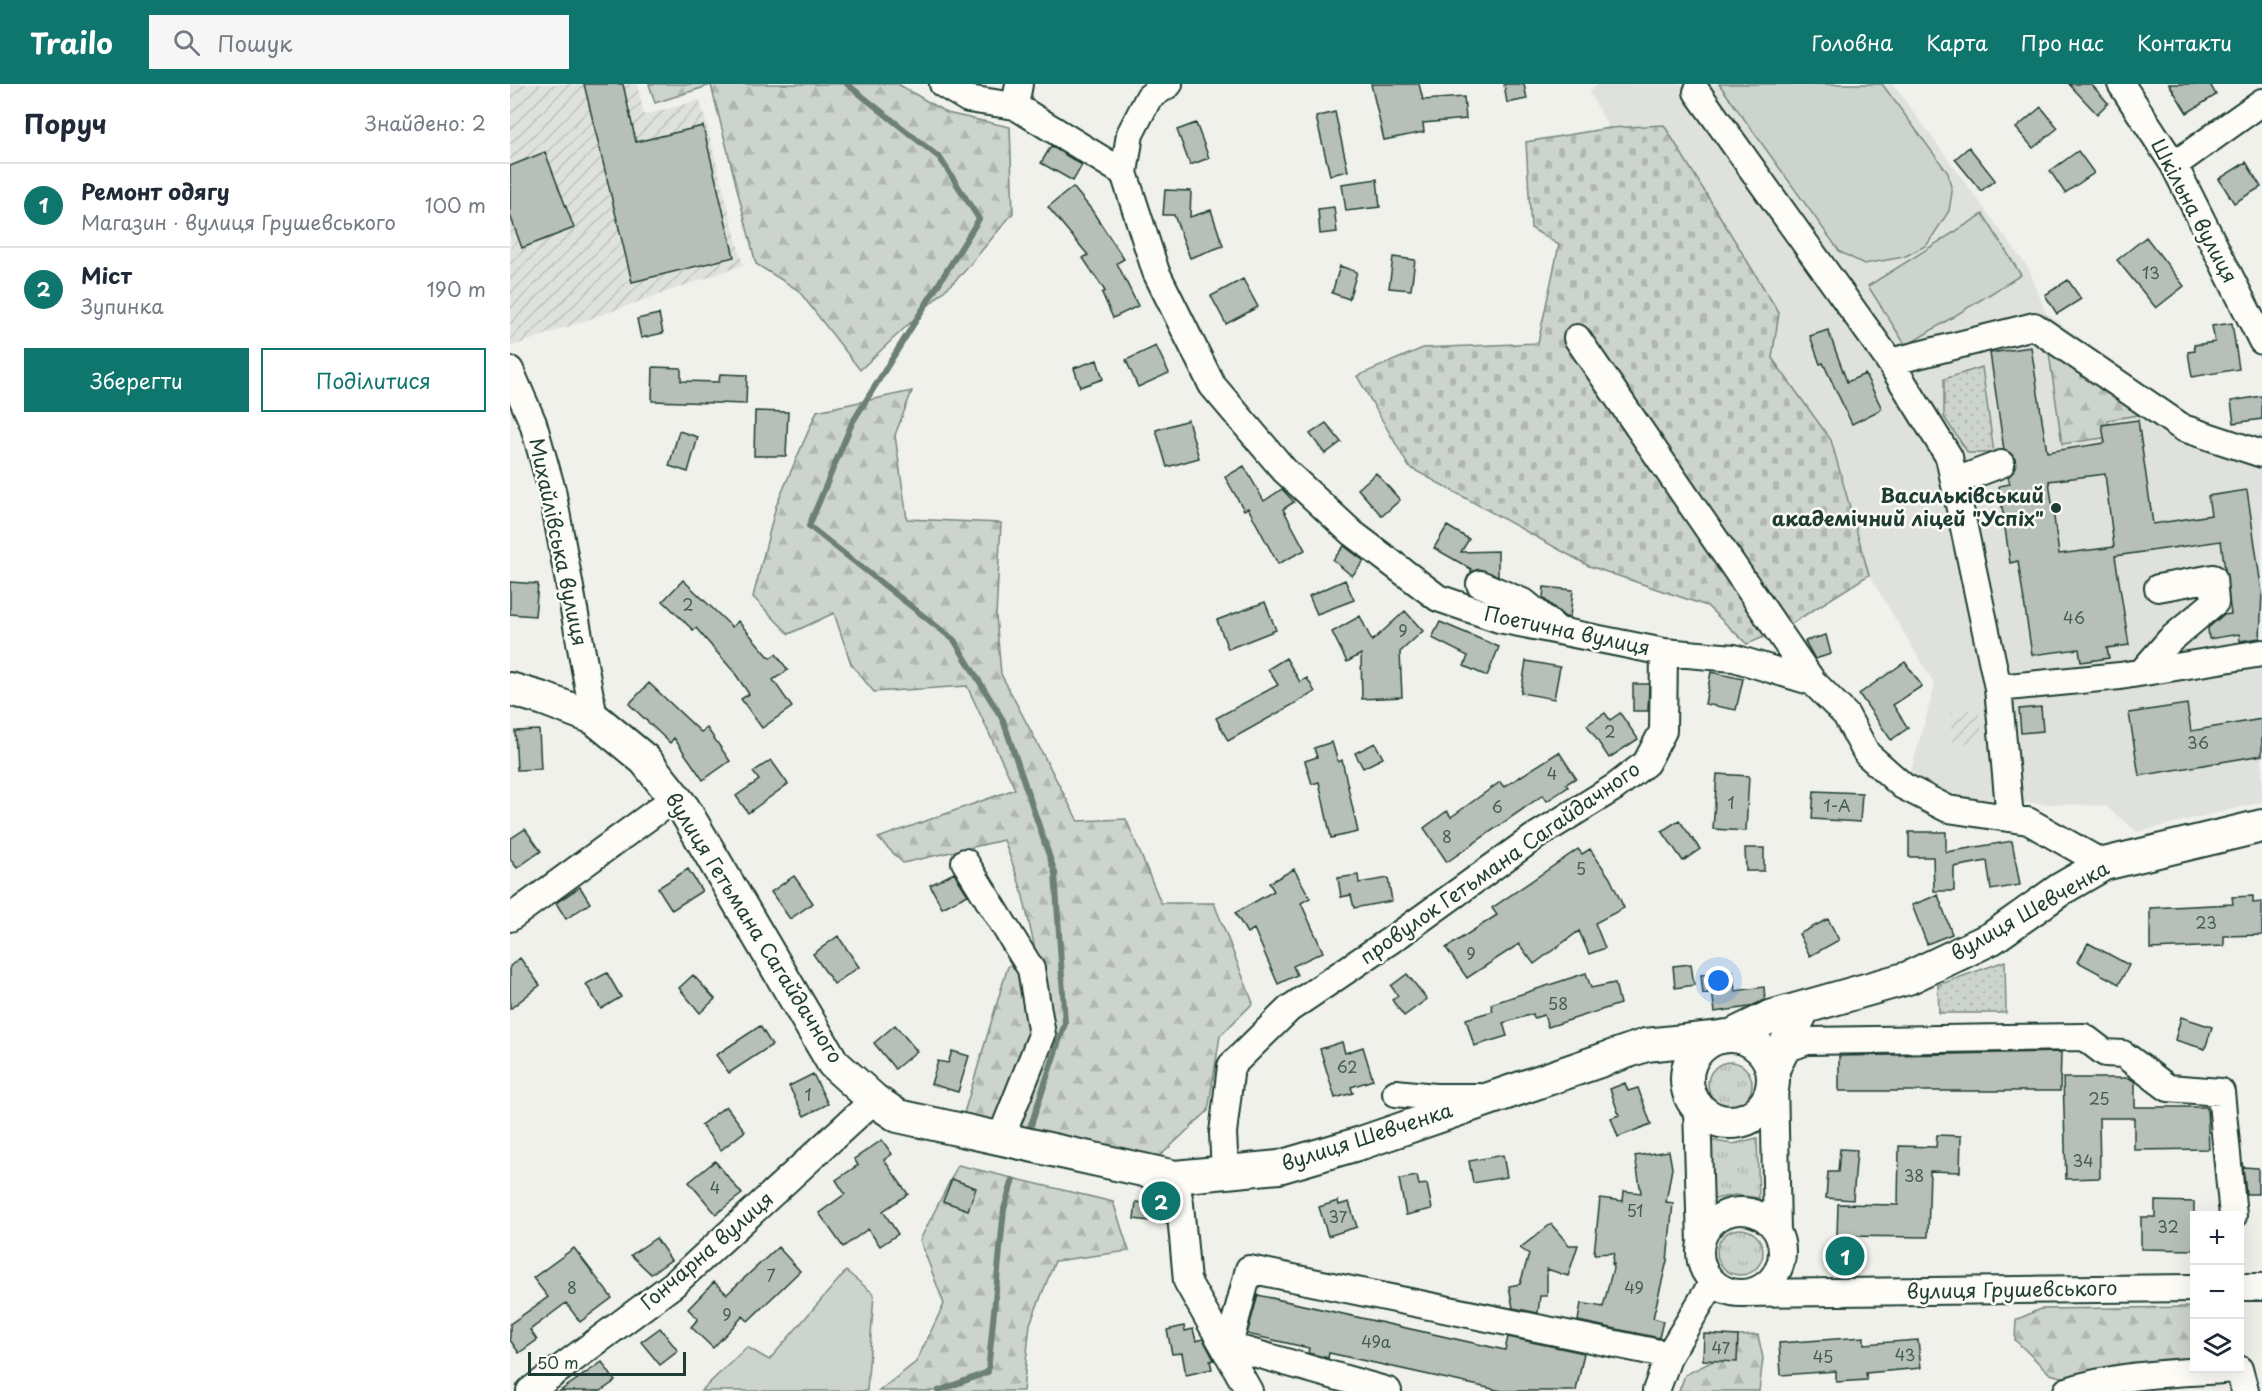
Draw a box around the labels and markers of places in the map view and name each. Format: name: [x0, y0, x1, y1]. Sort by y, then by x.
place label: Васильківський академічний ліцей "Успіх": [1772, 480, 2044, 533]
marker: Васильківський академічний ліцей "Успіх": [2049, 501, 2063, 515]
pin: 2: [1142, 1178, 1180, 1224]
pin: 1: [1826, 1234, 1864, 1278]

